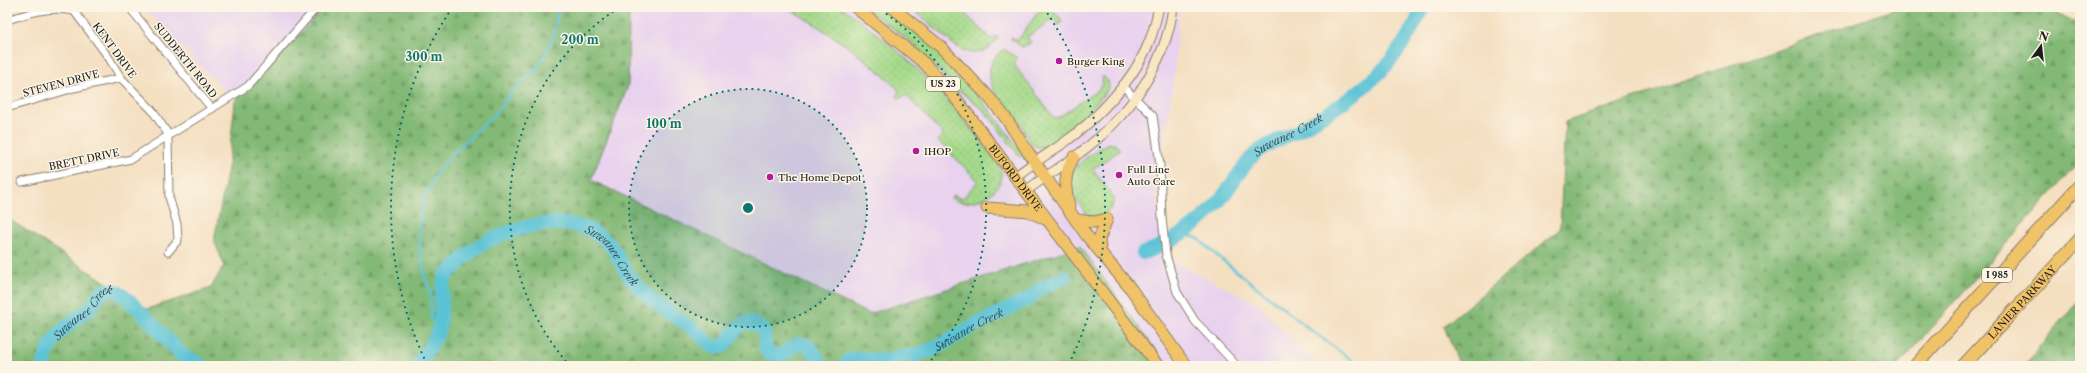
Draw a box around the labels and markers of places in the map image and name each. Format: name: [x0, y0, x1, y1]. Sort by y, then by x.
place label: Burger King: [1067, 55, 1125, 68]
marker: Burger King: [1054, 56, 1064, 66]
place label: IHOP: [924, 145, 951, 158]
marker: IHOP: [911, 146, 921, 156]
place label: Full Line Auto Care: [1126, 163, 1176, 188]
marker: Full Line Auto Care: [1114, 170, 1124, 180]
place label: The Home Depot: [778, 171, 862, 184]
marker: The Home Depot: [765, 172, 775, 182]
centre of rings: [741, 201, 755, 215]

